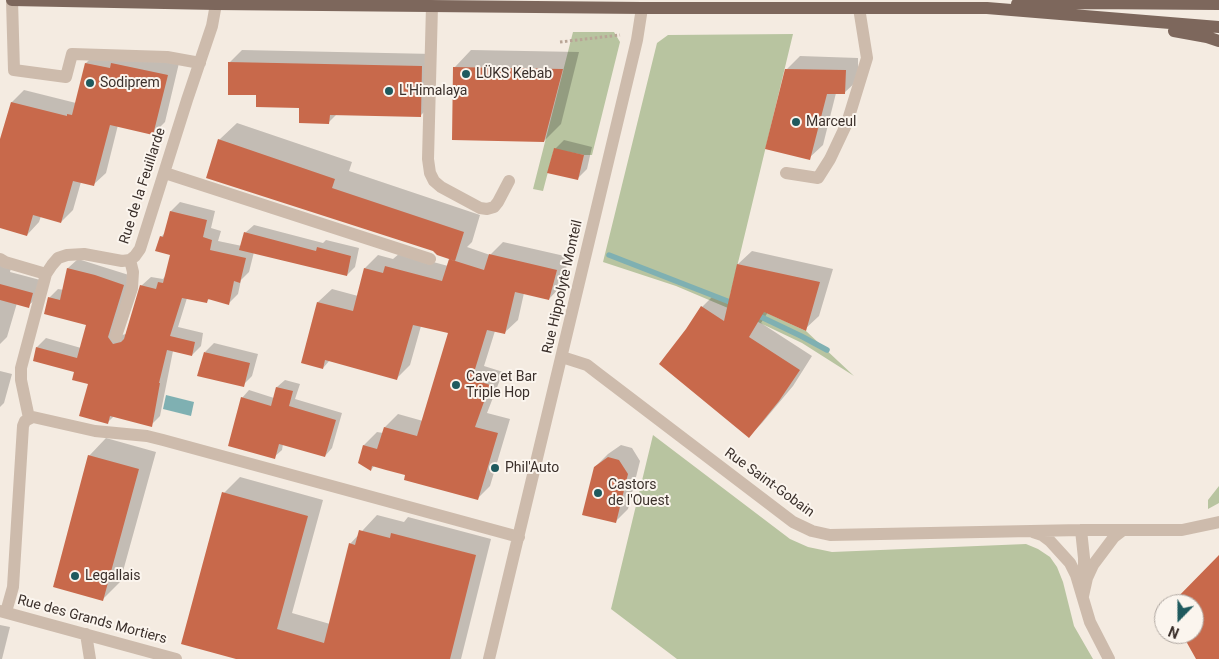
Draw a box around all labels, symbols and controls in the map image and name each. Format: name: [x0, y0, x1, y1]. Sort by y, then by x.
place label: LÜKS Kebab: [476, 66, 552, 82]
marker: LÜKS Kebab: [460, 68, 472, 80]
place label: Sodiprem: [100, 75, 160, 91]
marker: Sodiprem: [84, 77, 96, 89]
place label: L'Himalaya: [399, 83, 467, 99]
marker: L'Himalaya: [383, 85, 395, 97]
place label: Marceul: [806, 114, 856, 130]
marker: Marceul: [790, 116, 802, 128]
street label: Rue de la Feuillarde: [116, 126, 170, 246]
street label: Rue Hippolyte Monteil: [539, 219, 587, 355]
place label: Cave et Bar Triple Hop: [466, 369, 537, 402]
marker: Cave et Bar Triple Hop: [450, 379, 462, 391]
street label: Rue Saint-Gobain: [721, 445, 817, 521]
place label: Phil'Auto: [505, 460, 559, 476]
marker: Phil'Auto: [489, 462, 501, 474]
place label: Castors de l'Ouest: [608, 477, 669, 510]
marker: Castors de l'Ouest: [592, 487, 604, 499]
place label: Legallais: [85, 568, 140, 584]
marker: Legallais: [69, 570, 81, 582]
street label: Rue des Grands Mortiers: [16, 592, 168, 648]
north arrow: [1154, 594, 1204, 644]
text: N: [1166, 623, 1181, 641]

